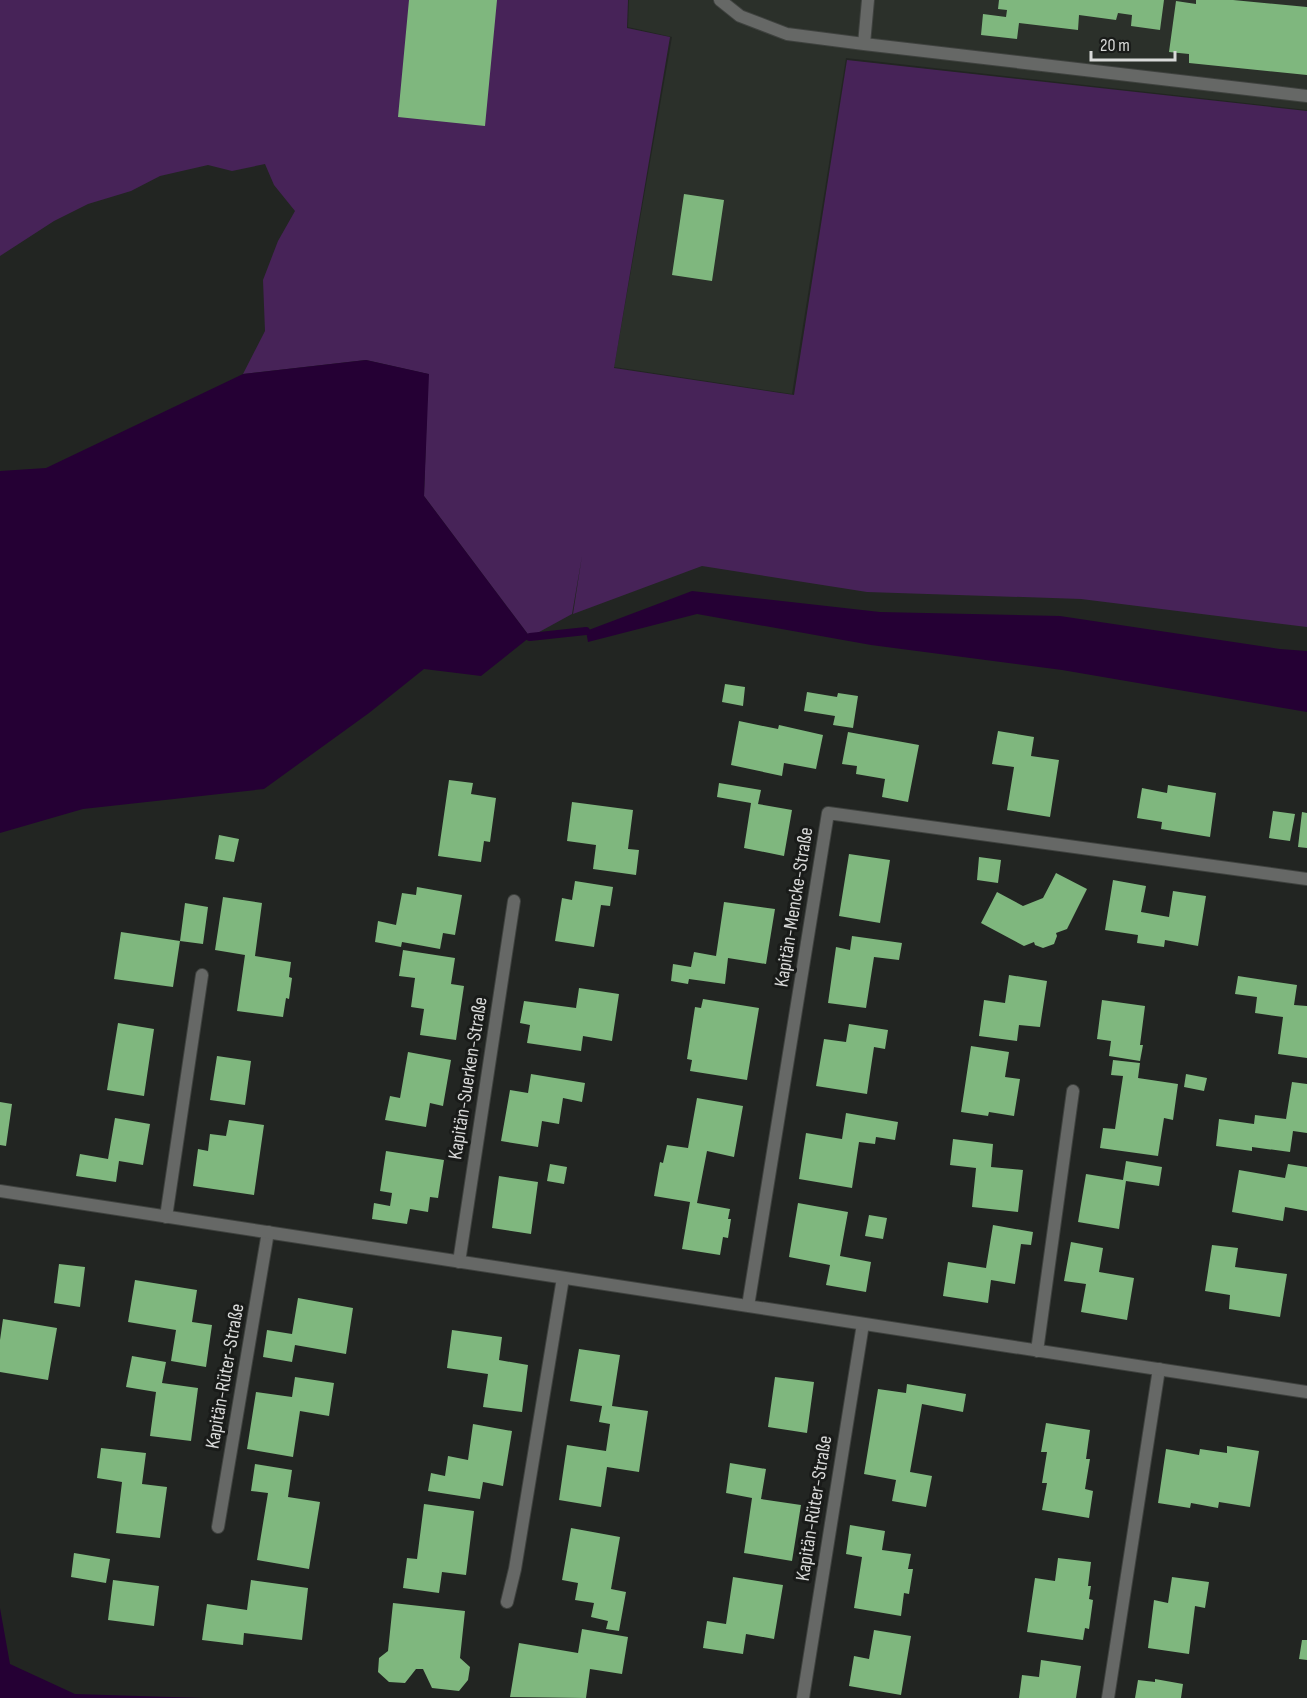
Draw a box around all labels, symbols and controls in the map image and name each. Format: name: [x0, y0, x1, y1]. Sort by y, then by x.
scale bar: [1091, 24, 1175, 62]
text: 20 m: [1100, 35, 1130, 56]
street label: Kapitän-Mencke-Straße: [770, 826, 818, 989]
street label: Kapitän-Suerken-Straße: [443, 995, 493, 1161]
street label: Kapitän-Rüter-Straße: [200, 1302, 250, 1451]
street label: Kapitän-Rüter-Straße: [791, 1434, 837, 1583]

